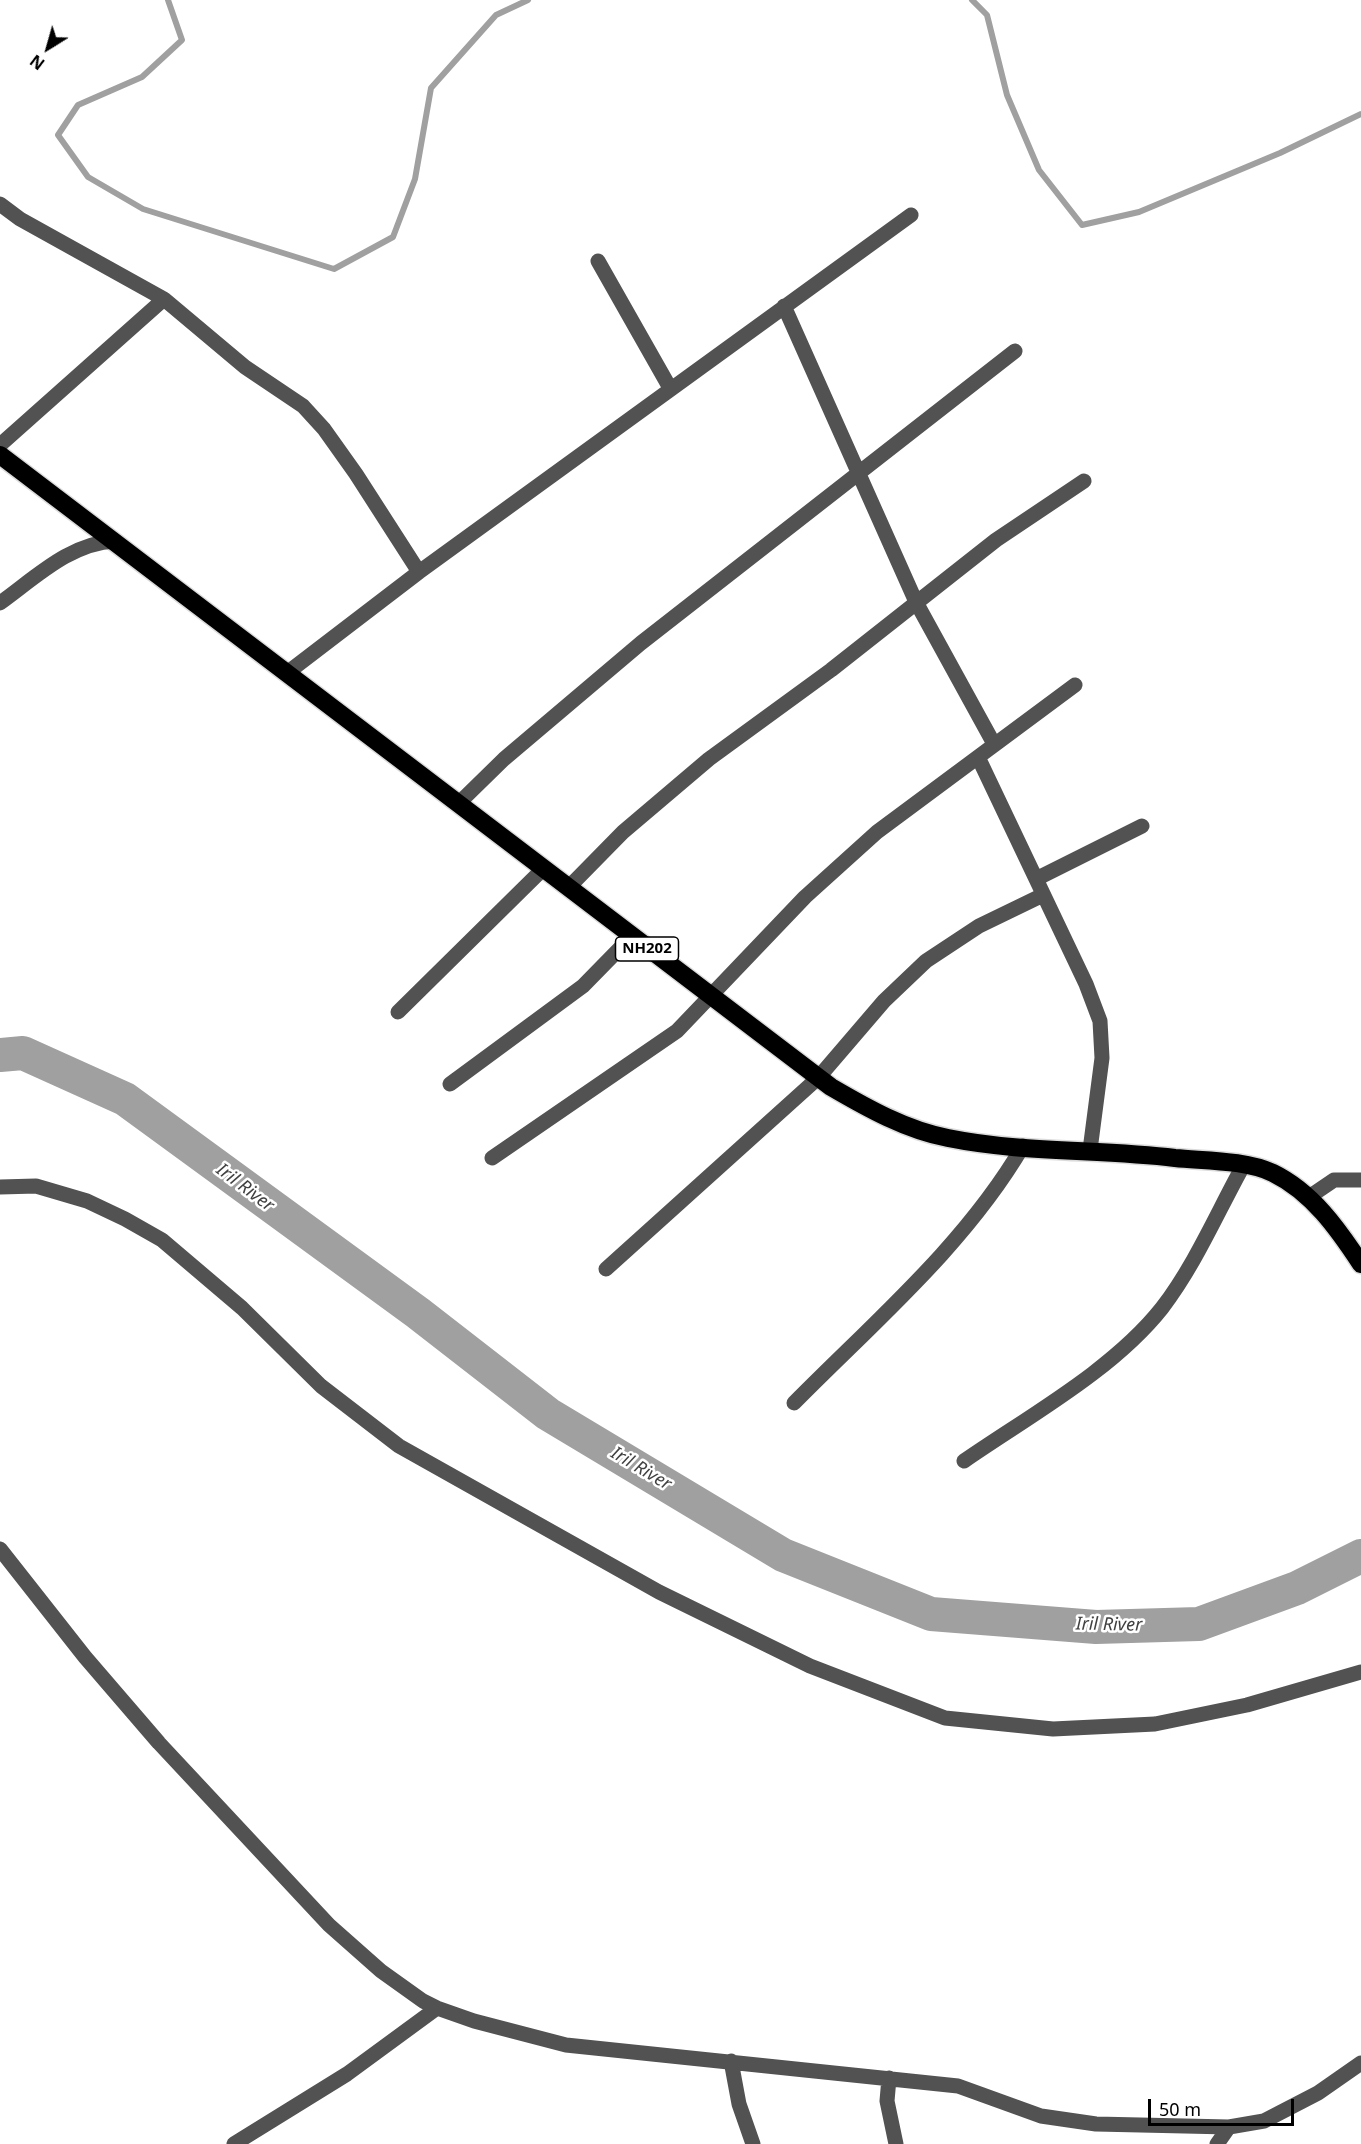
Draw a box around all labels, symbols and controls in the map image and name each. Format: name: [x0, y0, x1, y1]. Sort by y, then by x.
north arrow: [18, 18, 78, 78]
text: N: [25, 50, 49, 75]
road number: NH202: [616, 937, 678, 961]
water label: Iril River: [212, 1159, 278, 1217]
water label: Iril River: [607, 1443, 675, 1495]
water label: Iril River: [1076, 1614, 1142, 1636]
scale bar: [1151, 2087, 1296, 2125]
text: 50 m: [1159, 2097, 1201, 2121]

